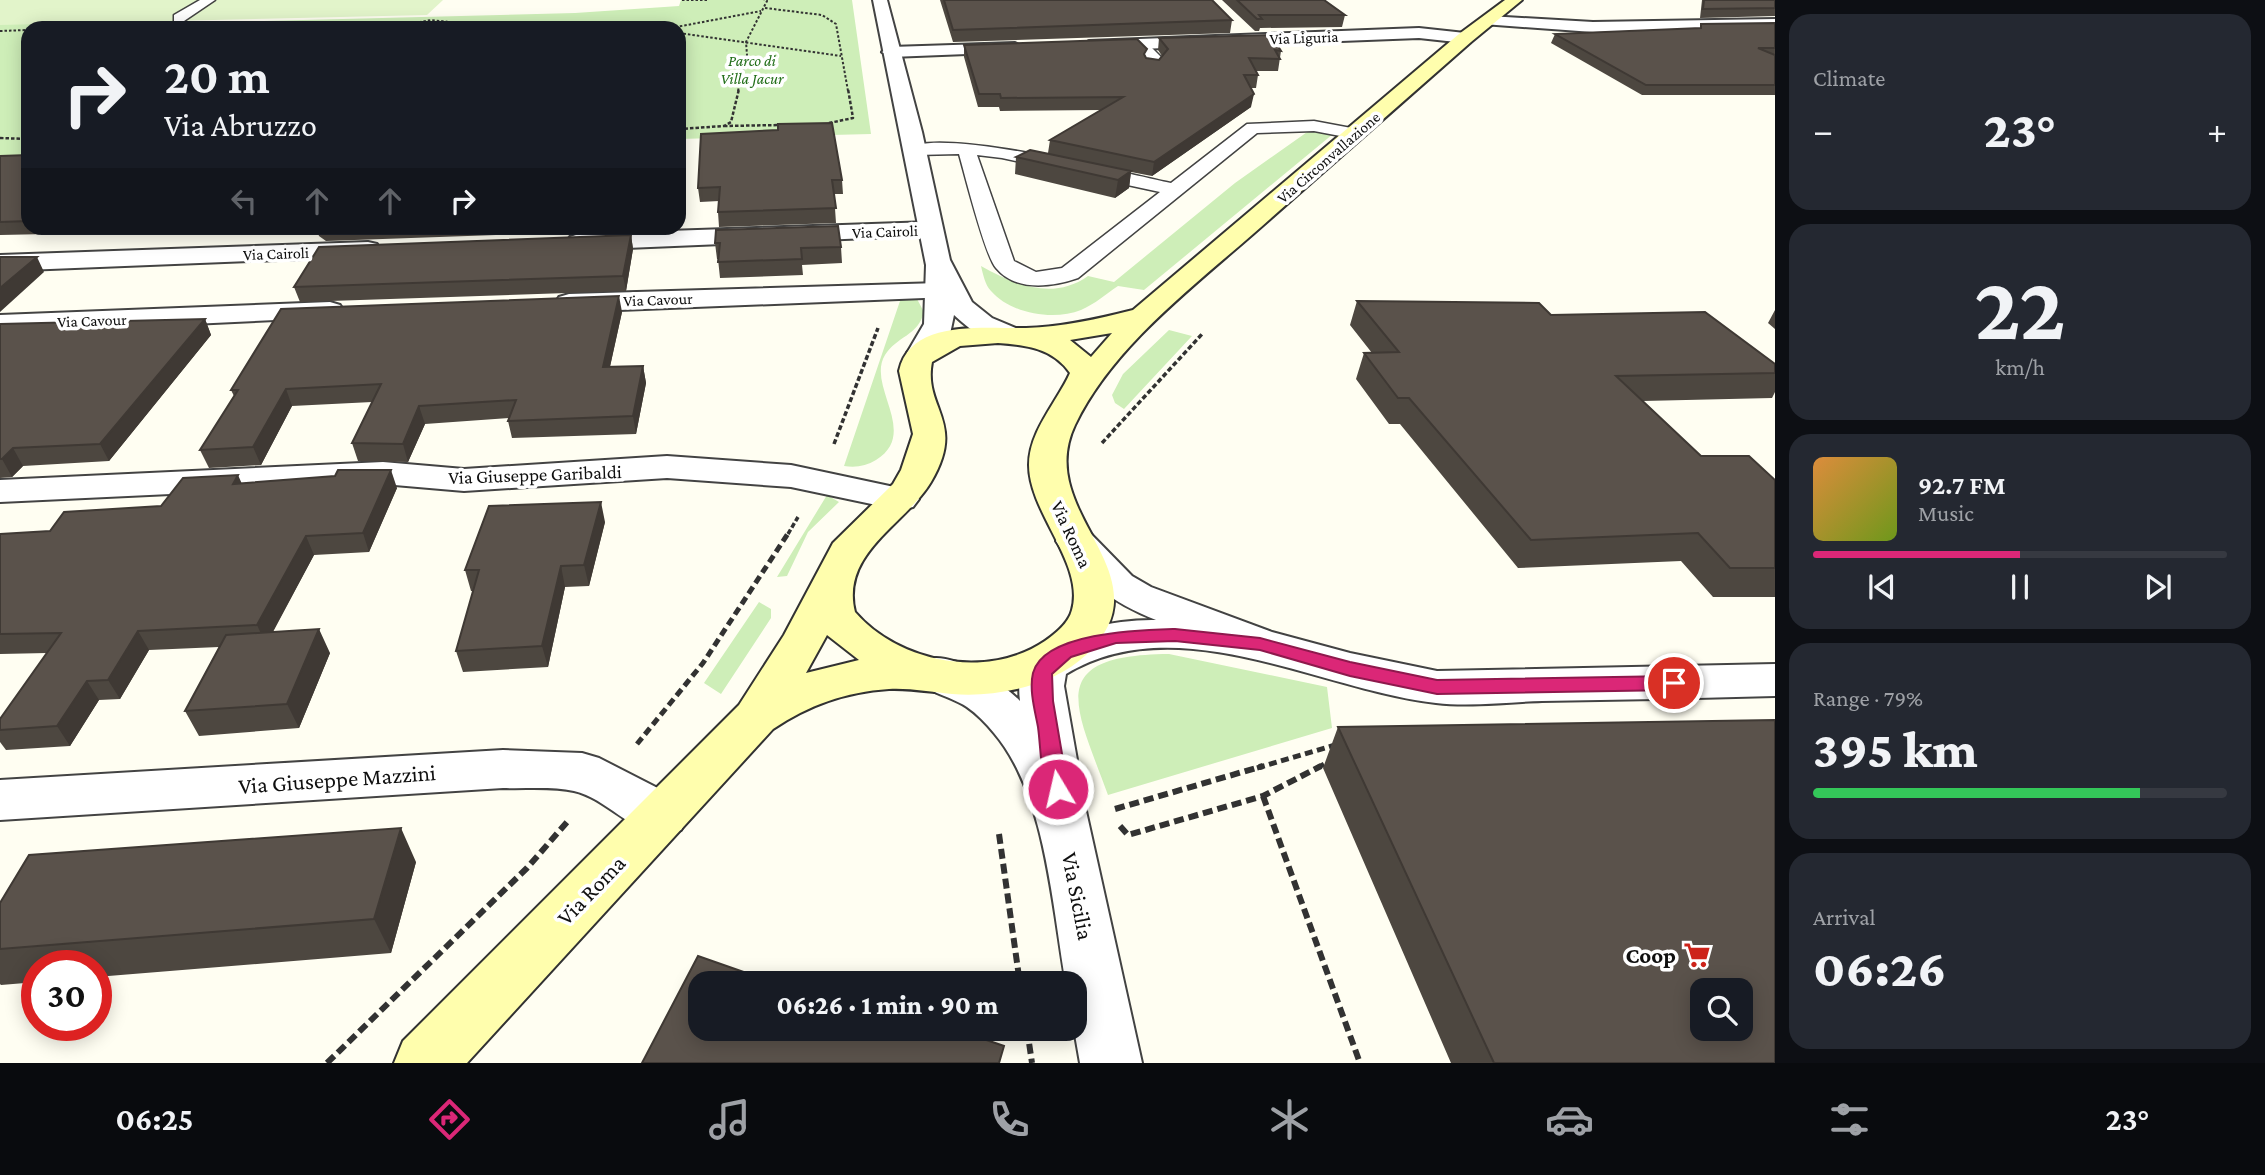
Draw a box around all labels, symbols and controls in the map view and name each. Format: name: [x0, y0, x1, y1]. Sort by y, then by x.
street label: Via Liguria: [1269, 28, 1339, 48]
icon: right: [49, 49, 140, 140]
text: 20 m: [164, 49, 270, 104]
park label: Parco di Villa Jacur: [720, 52, 784, 88]
text: Climate: [1813, 65, 1885, 91]
text: 23°: [1984, 100, 2056, 158]
text: Via Abruzzo: [164, 107, 317, 143]
street label: Via Circonvallazione: [1274, 108, 1383, 207]
text: −: [1813, 109, 1833, 151]
text: +: [2207, 109, 2227, 151]
icon: left: [225, 182, 263, 220]
icon: ahead: [298, 182, 336, 220]
icon: ahead: [371, 182, 409, 220]
icon: right: [444, 182, 482, 220]
street label: Via Cairoli: [852, 222, 918, 241]
street label: Via Cairoli: [243, 244, 309, 263]
text: 22: [1974, 257, 2066, 359]
street label: Via Cavour: [623, 290, 693, 309]
street label: Via Cavour: [57, 311, 127, 330]
text: km/h: [1995, 354, 2045, 380]
street label: Via Giuseppe Garibaldi: [448, 461, 622, 488]
text: 92.7 FM: [1918, 471, 2006, 500]
street label: Via Roma: [1047, 497, 1096, 571]
text: Music: [1918, 500, 1974, 526]
icon: previous: [1863, 568, 1901, 606]
icon: pause: [2001, 568, 2039, 606]
icon: next: [2139, 568, 2177, 606]
pin: [1644, 653, 1704, 713]
icon: arrive: [1655, 664, 1693, 702]
text: Range · 79%: [1813, 685, 1923, 711]
text: 395 km: [1813, 720, 1977, 778]
position arrow: [1021, 752, 1095, 826]
street label: Via Giuseppe Mazzini: [237, 759, 437, 799]
street label: Via Roma: [552, 850, 631, 930]
street label: Via Sicilia: [1057, 850, 1099, 942]
text: Arrival: [1813, 904, 1876, 930]
text: 06:26: [1813, 939, 1946, 997]
supermarket icon: Coop: [1682, 940, 1712, 970]
place label: Coop: [1626, 942, 1676, 968]
speed limit sign: 30: [21, 950, 112, 1041]
map controls: [1690, 978, 1753, 1041]
button: search: [1690, 978, 1753, 1041]
text: 06:26 · 1 min · 90 m: [777, 991, 998, 1020]
icon: directions: [425, 1095, 474, 1144]
icon: music: [705, 1095, 754, 1144]
icon: phone: [985, 1095, 1034, 1144]
icon: climate: [1265, 1095, 1314, 1144]
icon: car: [1545, 1095, 1594, 1144]
icon: filters: [1825, 1095, 1874, 1144]
text: 06:25: [116, 1101, 193, 1137]
text: 23°: [2106, 1101, 2149, 1137]

